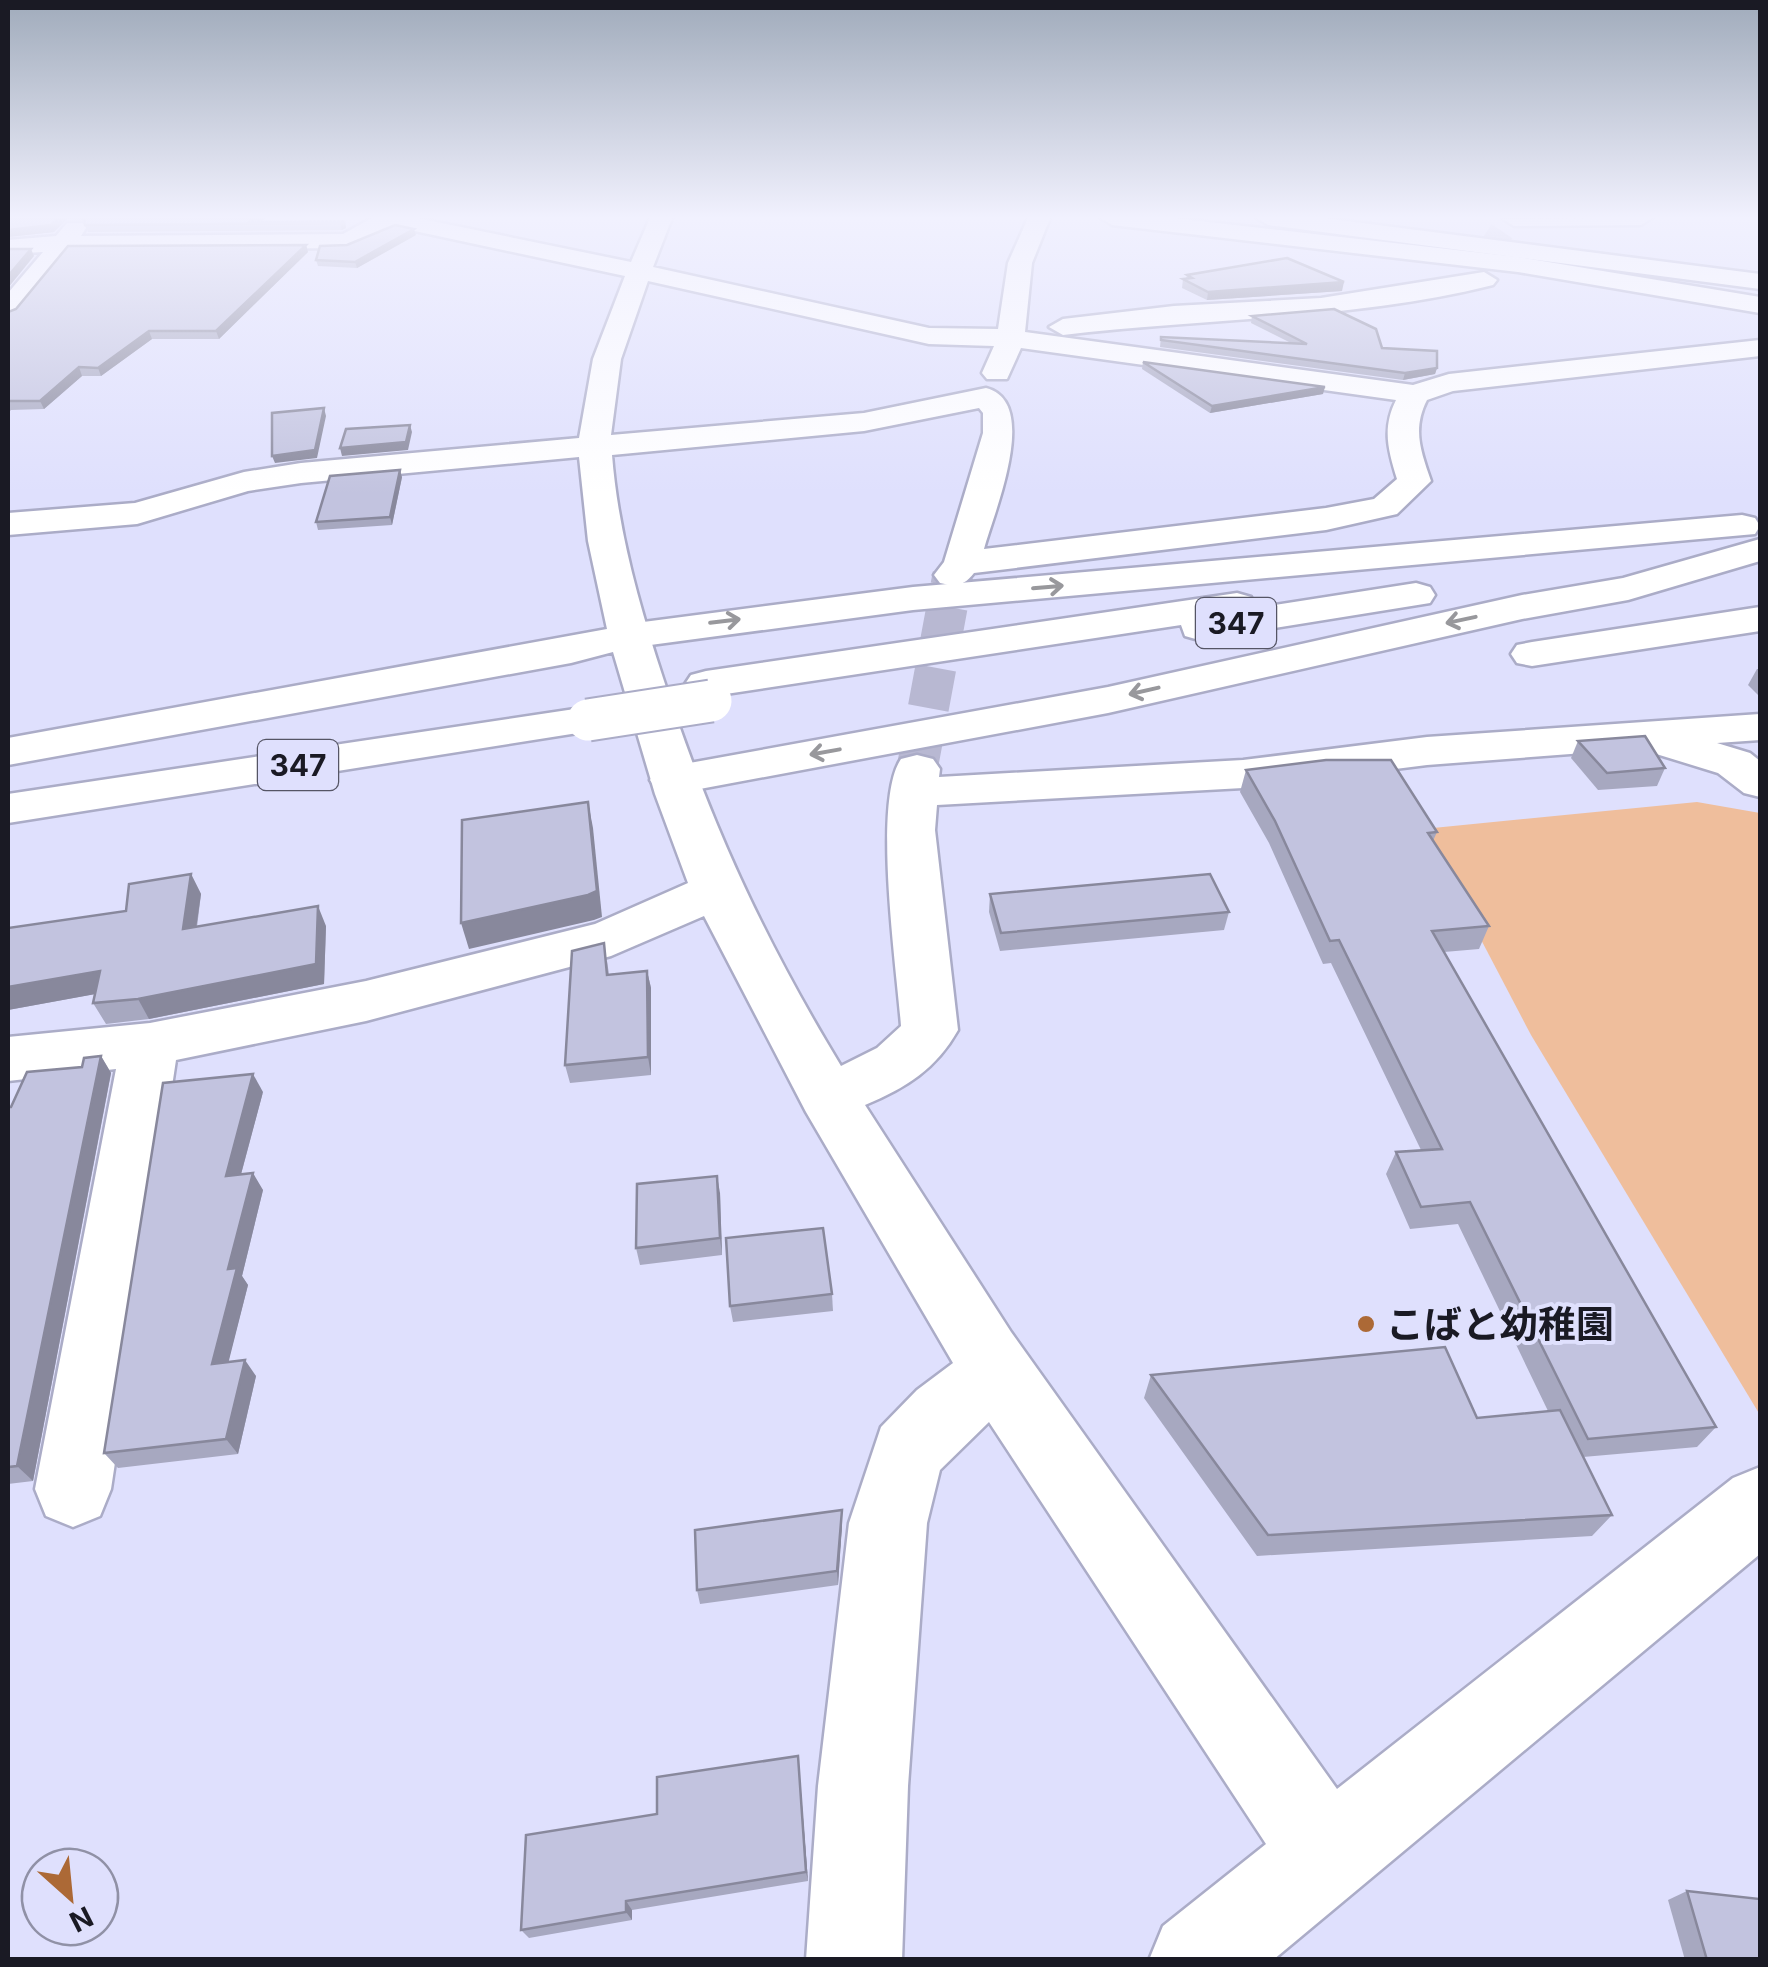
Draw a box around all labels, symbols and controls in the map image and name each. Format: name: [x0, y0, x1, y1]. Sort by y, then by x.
one-way arrow: [1031, 577, 1063, 596]
road number: 347: [1196, 598, 1276, 648]
one-way arrow: [708, 611, 740, 630]
one-way arrow: [1446, 611, 1478, 630]
one-way arrow: [1129, 683, 1161, 701]
road number: 347: [258, 740, 338, 790]
one-way arrow: [809, 743, 842, 762]
place label: こばと幼稚園: [1386, 1301, 1614, 1347]
marker: こばと幼稚園: [1355, 1313, 1377, 1335]
north arrow: [20, 1847, 120, 1947]
text: N: [64, 1899, 99, 1939]

